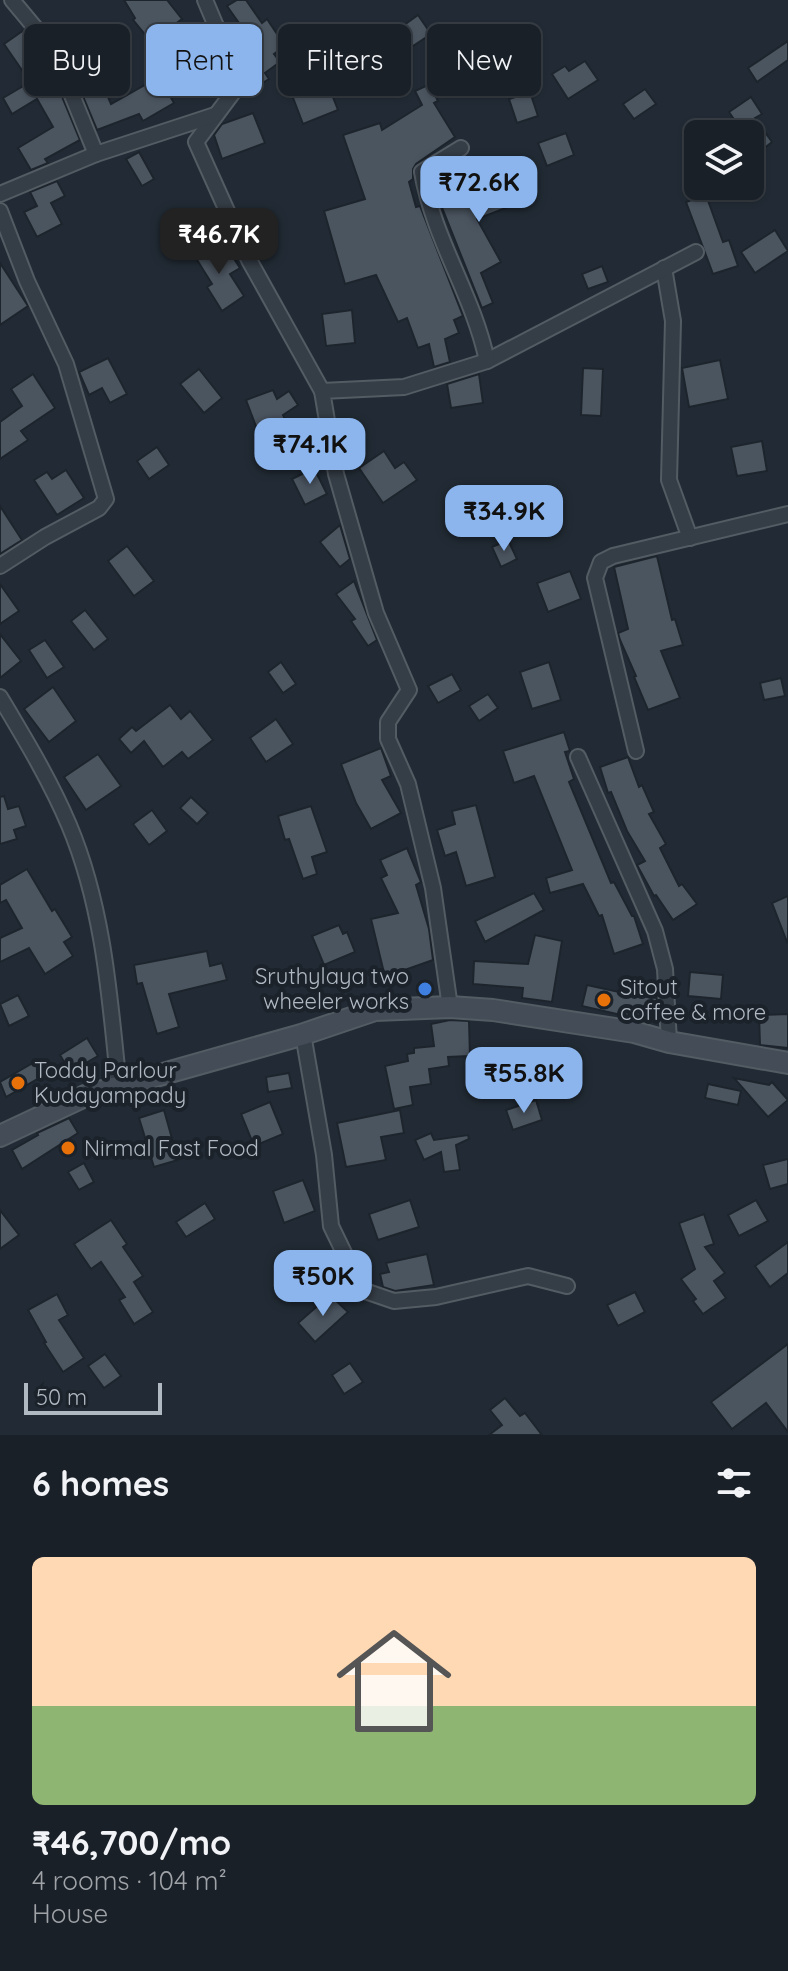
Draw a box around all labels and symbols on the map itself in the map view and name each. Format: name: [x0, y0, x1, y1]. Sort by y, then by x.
pin: ₹72.6K: [414, 156, 544, 224]
pin: ₹46.7K: [154, 208, 284, 276]
pin: ₹74.1K: [245, 418, 375, 486]
pin: ₹34.9K: [439, 485, 569, 553]
place label: Sruthylaya two wheeler works: [255, 962, 409, 1015]
place label: Sitout coffee & more: [620, 973, 766, 1026]
marker: Sruthylaya two wheeler works: [416, 980, 434, 998]
marker: Sitout coffee & more: [595, 991, 613, 1009]
pin: ₹55.8K: [459, 1047, 589, 1115]
place label: Toddy Parlour Kudayampady: [34, 1056, 186, 1109]
marker: Toddy Parlour Kudayampady: [9, 1074, 27, 1092]
place label: Nirmal Fast Food: [84, 1134, 259, 1162]
marker: Nirmal Fast Food: [59, 1139, 77, 1157]
pin: ₹50K: [276, 1250, 370, 1318]
scale bar: [24, 1379, 162, 1415]

